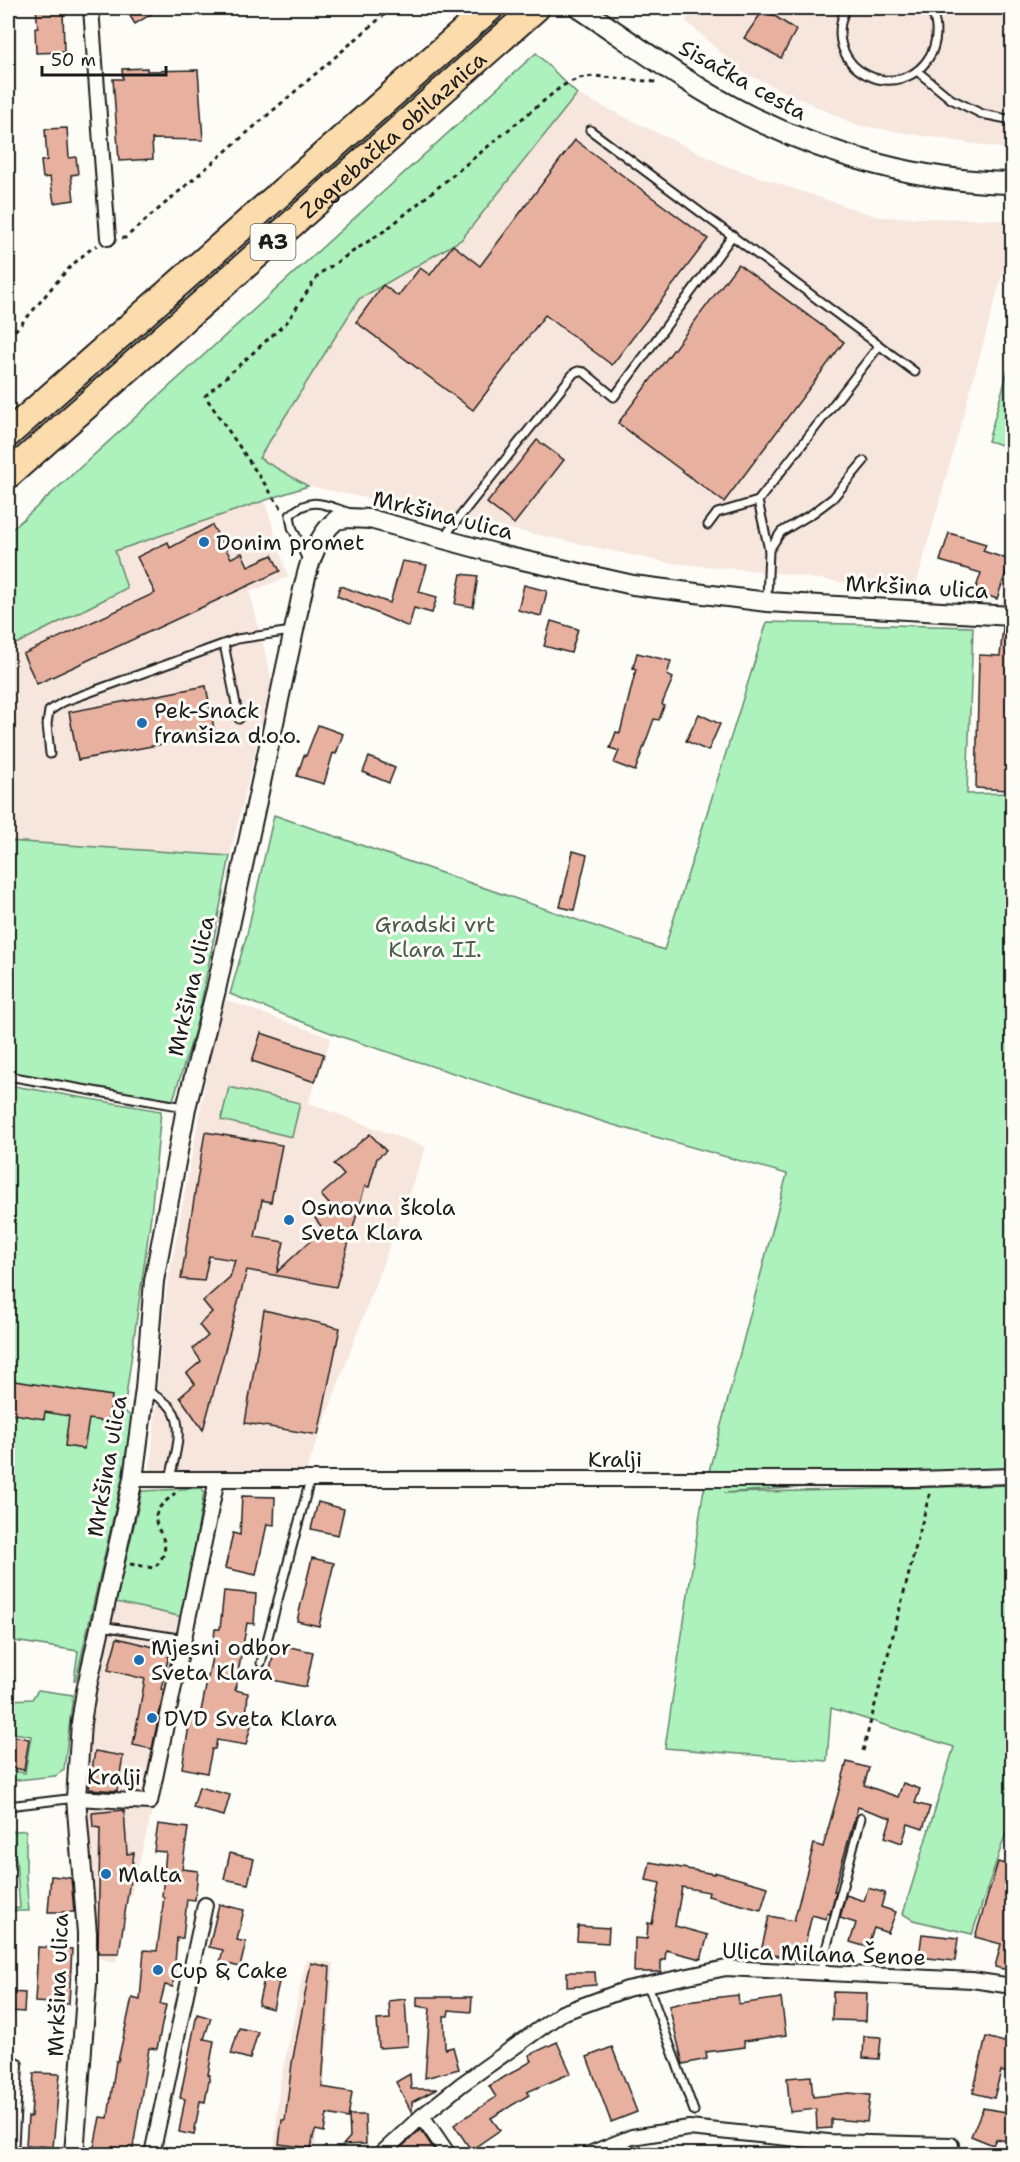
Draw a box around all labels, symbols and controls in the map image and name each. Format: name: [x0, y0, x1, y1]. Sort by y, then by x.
street label: Sisačka cesta: [674, 33, 812, 127]
scale bar: [42, 39, 166, 77]
street label: Zagrebačka obilaznica: [294, 44, 493, 225]
text: 50 m: [51, 48, 96, 72]
road number: A3: [250, 224, 296, 260]
street label: Mrkšina ulica: [370, 484, 516, 546]
place label: Donim promet: [216, 528, 365, 557]
marker: Donim promet: [197, 535, 211, 549]
street label: Mrkšina ulica: [845, 569, 990, 605]
place label: Pek-Snack franšiza d.o.o.: [154, 696, 301, 750]
marker: Pek-Snack franšiza d.o.o.: [135, 716, 149, 730]
park label: Gradski vrt Klara II.: [375, 910, 495, 964]
street label: Mrkšina ulica: [161, 913, 221, 1059]
place label: Osnovna škola Sveta Klara: [301, 1193, 456, 1247]
marker: Osnovna škola Sveta Klara: [282, 1213, 296, 1227]
street label: Mrkšina ulica: [80, 1393, 134, 1539]
street label: Kralji: [588, 1445, 642, 1474]
place label: Mjesni odbor Sveta Klara: [151, 1633, 291, 1687]
marker: Mjesni odbor Sveta Klara: [132, 1653, 146, 1667]
place label: DVD Sveta Klara: [164, 1704, 337, 1733]
marker: DVD Sveta Klara: [145, 1711, 159, 1725]
street label: Kralji: [87, 1762, 141, 1792]
place label: Malta: [118, 1860, 182, 1889]
marker: Malta: [99, 1867, 113, 1881]
street label: Mrkšina ulica: [41, 1913, 75, 2057]
street label: Ulica Milana Šenoe: [721, 1936, 927, 1972]
place label: Cup & Cake: [170, 1956, 288, 1985]
marker: Cup & Cake: [151, 1963, 165, 1977]

